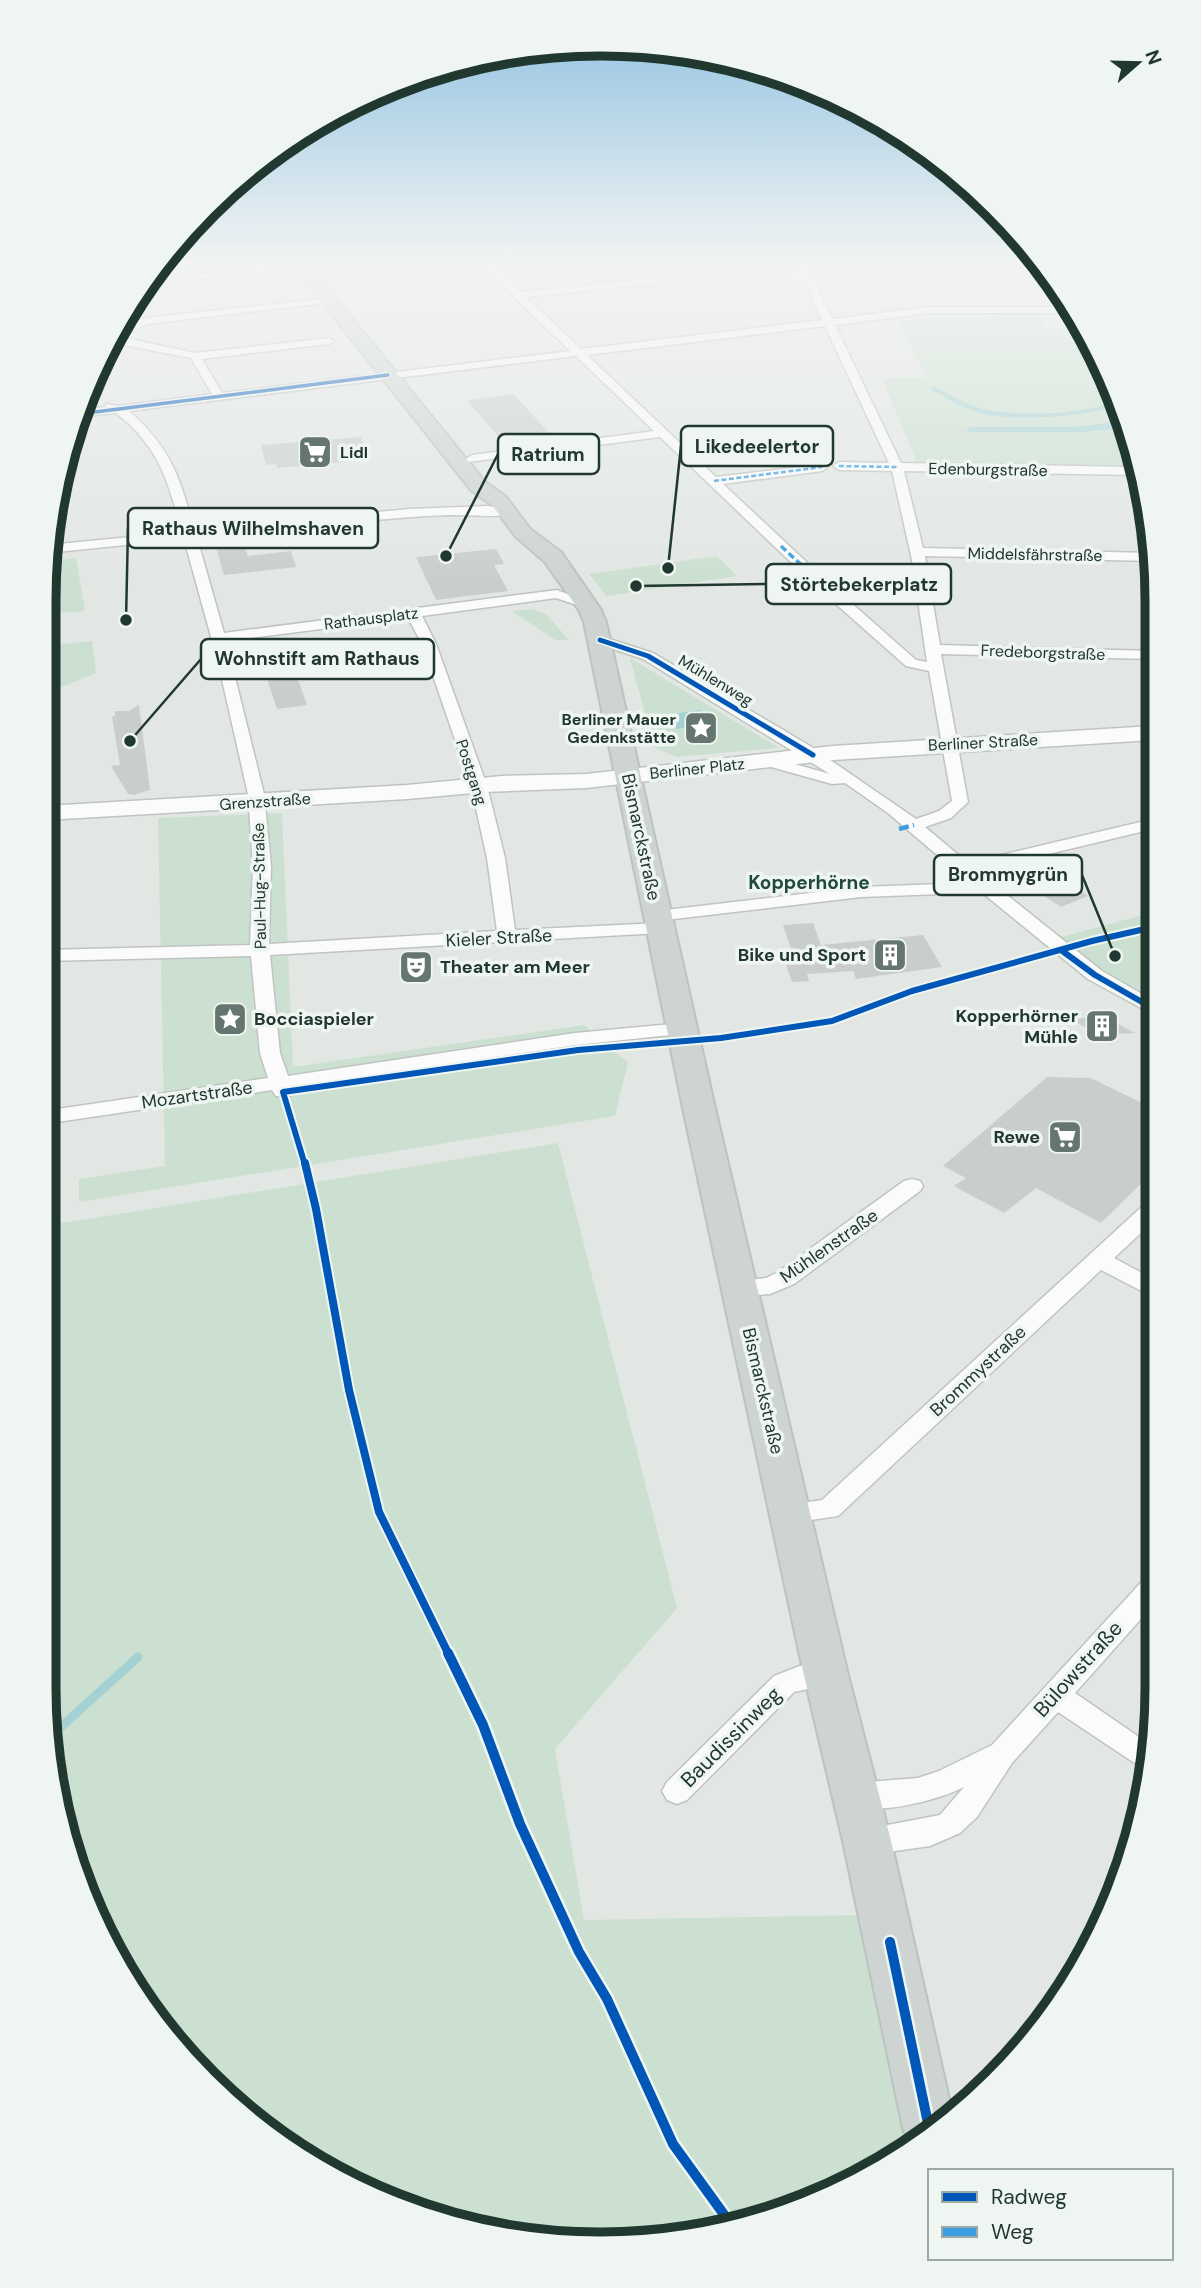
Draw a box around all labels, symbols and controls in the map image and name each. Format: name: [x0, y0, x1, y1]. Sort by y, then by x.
north arrow: [1103, 28, 1173, 98]
text: N: [1139, 47, 1168, 68]
callout: Likedeelertor: [681, 426, 833, 466]
supermarket icon: Lidl: [296, 433, 334, 471]
callout: Ratrium: [498, 434, 599, 474]
text: Likedeelertor: [695, 434, 819, 459]
place label: Lidl: [340, 442, 368, 463]
text: Ratrium: [511, 442, 585, 467]
street label: Edenburgstraße: [928, 458, 1048, 481]
callout: Rathaus Wilhelmshaven: [128, 508, 378, 548]
text: Rathaus Wilhelmshaven: [142, 516, 364, 541]
street label: Middelsfährstraße: [967, 543, 1103, 566]
callout: Störtebekerplatz: [766, 564, 951, 604]
text: Störtebekerplatz: [780, 572, 938, 597]
street label: Rathausplatz: [323, 602, 419, 635]
callout: Wohnstift am Rathaus: [201, 639, 434, 679]
street label: Fredeborgstraße: [980, 640, 1106, 665]
text: Wohnstift am Rathaus: [214, 646, 420, 671]
street label: Mühlenweg: [675, 650, 757, 711]
place label: Berliner Mauer Gedenkstätte: [562, 709, 676, 748]
place icon: Berliner Mauer Gedenkstätte: [682, 709, 720, 747]
street label: Berliner Straße: [927, 729, 1039, 756]
street label: Postgang: [451, 737, 492, 808]
street label: Berliner Platz: [648, 753, 746, 784]
street label: Bismarckstraße: [616, 771, 666, 903]
street label: Grenzstraße: [219, 788, 311, 815]
street label: Paul-Hug-Straße: [248, 823, 271, 949]
callout: Brommygrün: [934, 855, 1082, 895]
text: Brommygrün: [948, 862, 1068, 887]
district label: Kopperhörne: [748, 870, 870, 895]
street label: Kieler Straße: [445, 923, 553, 953]
building icon: Bike und Sport: [871, 936, 909, 974]
place label: Bike und Sport: [738, 943, 866, 967]
theatre icon: Theater am Meer: [397, 948, 435, 986]
place label: Theater am Meer: [440, 955, 590, 979]
place icon: Bocciaspieler: [211, 1000, 249, 1038]
place label: Kopperhörner Mühle: [955, 1004, 1078, 1049]
place label: Bocciaspieler: [254, 1007, 374, 1031]
building icon: Kopperhörner Mühle: [1083, 1007, 1121, 1045]
street label: Mozartstraße: [140, 1075, 254, 1115]
supermarket icon: Rewe: [1046, 1118, 1084, 1156]
place label: Rewe: [993, 1125, 1040, 1149]
street label: Mühlenstraße: [775, 1203, 883, 1289]
street label: Brommystraße: [925, 1320, 1031, 1422]
street label: Bismarckstraße: [737, 1325, 789, 1457]
street label: Bülowstraße: [1027, 1615, 1129, 1723]
street label: Baudissinweg: [675, 1680, 788, 1793]
legend: [928, 2169, 1173, 2260]
text: Radweg: [991, 2183, 1067, 2211]
text: Weg: [991, 2218, 1034, 2246]

